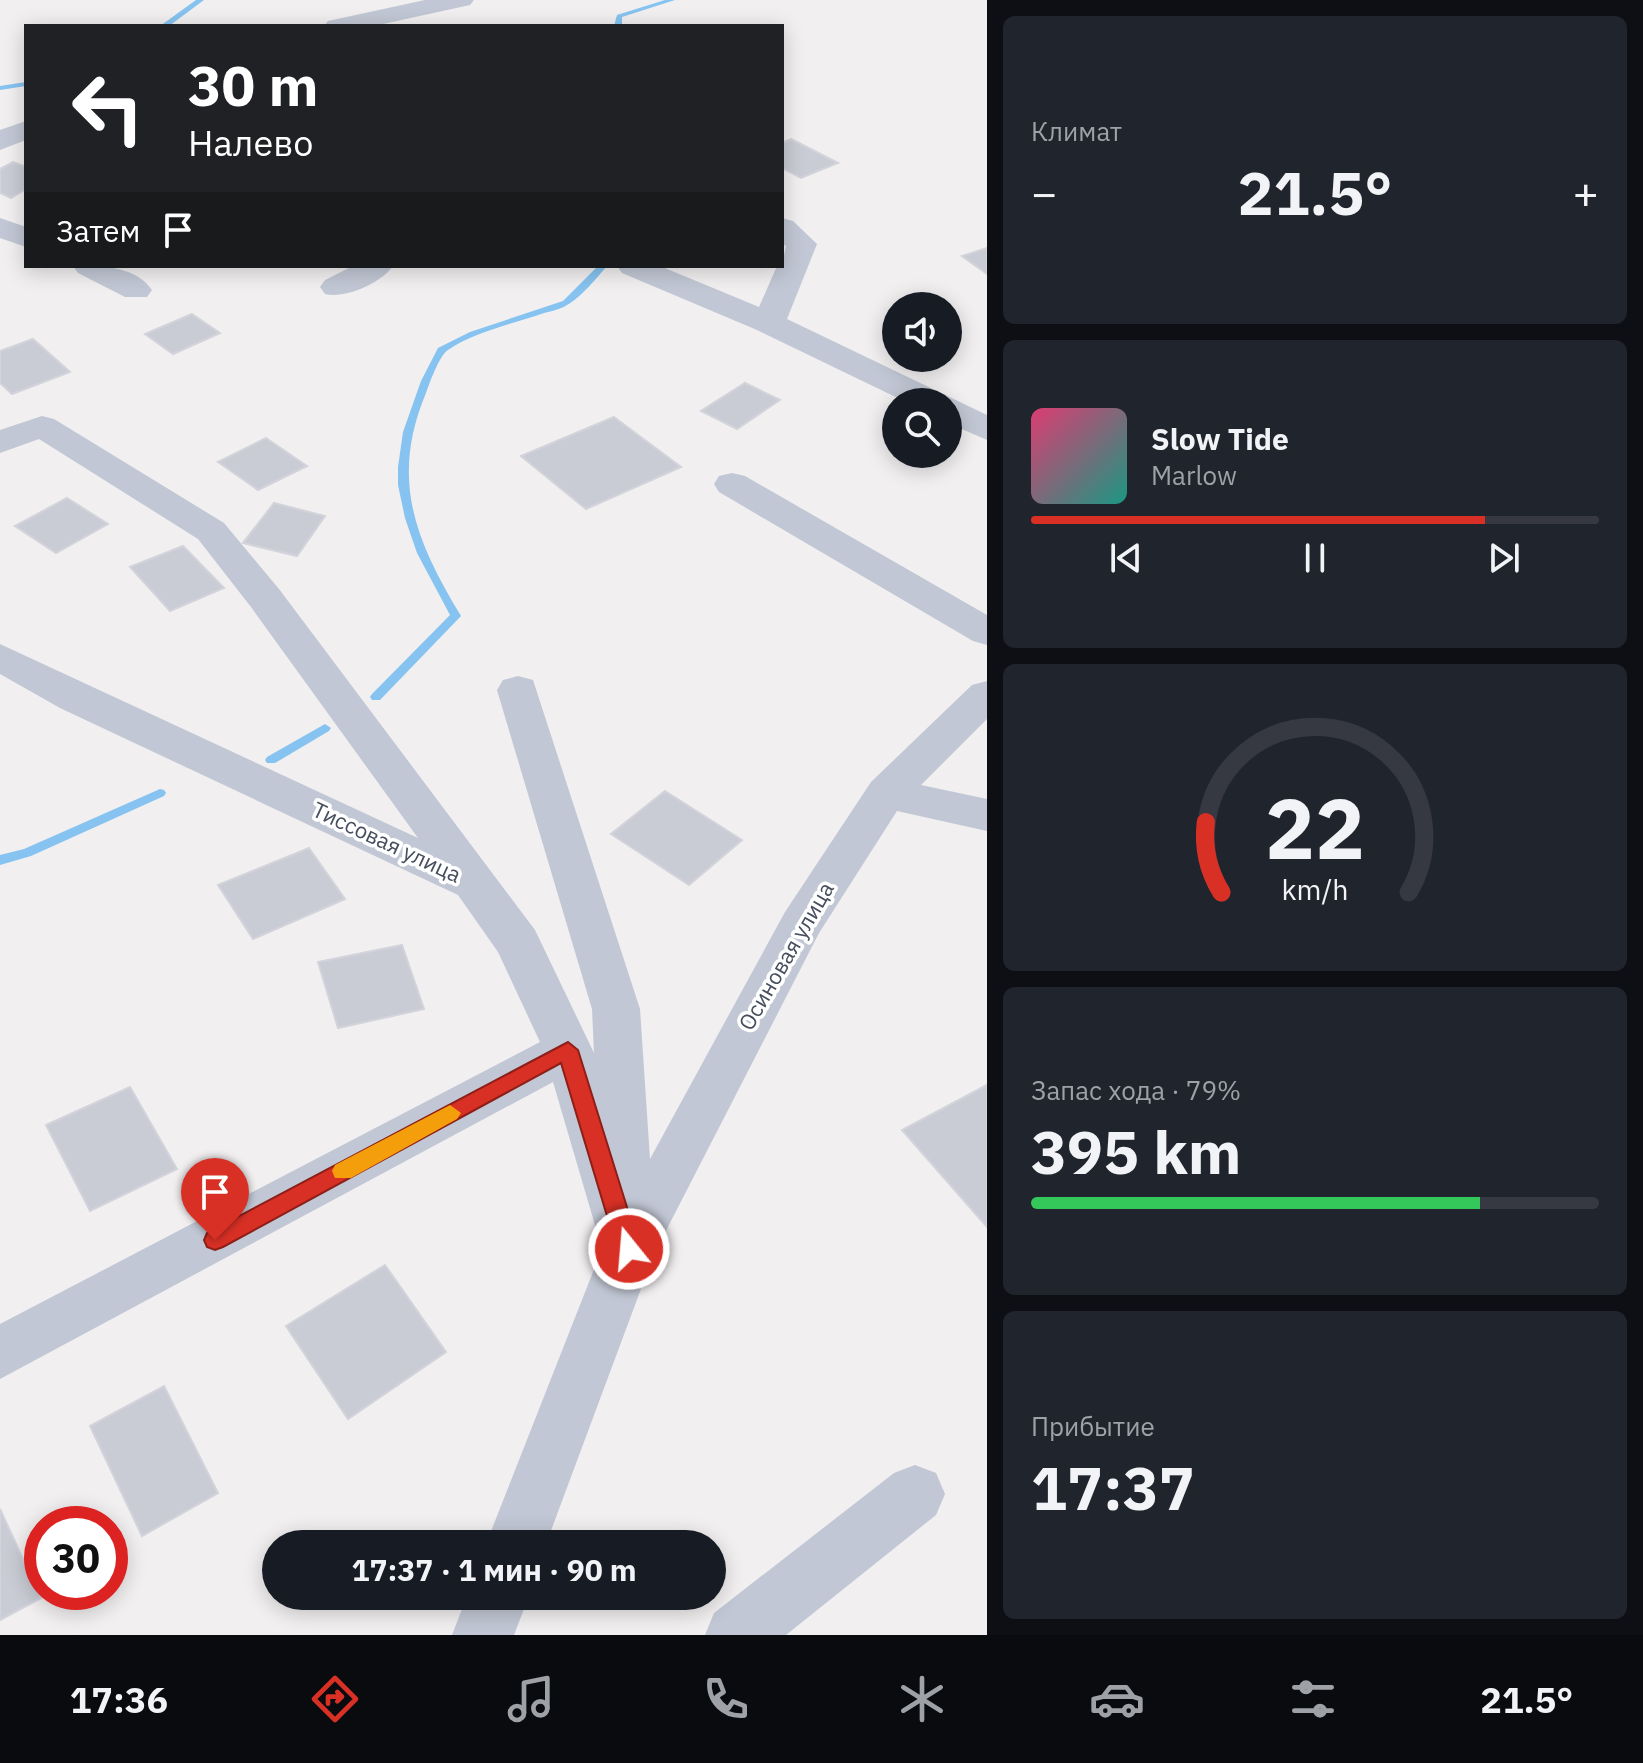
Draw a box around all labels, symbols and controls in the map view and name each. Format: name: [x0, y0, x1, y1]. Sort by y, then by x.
text: 30 m: [188, 49, 318, 121]
icon: left: [56, 56, 160, 160]
text: Климат: [1031, 114, 1122, 148]
text: Налево: [188, 119, 313, 166]
text: 21.5°: [1238, 153, 1392, 232]
text: −: [1031, 164, 1057, 221]
text: +: [1573, 164, 1599, 221]
icon: arrive: [156, 208, 200, 252]
text: Затем: [56, 211, 140, 250]
map controls: [882, 292, 962, 468]
button: sound: [882, 292, 962, 372]
button: search: [882, 388, 962, 468]
text: Slow Tide: [1151, 419, 1289, 458]
text: Marlow: [1151, 458, 1237, 492]
icon: previous: [1104, 536, 1148, 580]
icon: pause: [1293, 536, 1337, 580]
icon: next: [1482, 536, 1526, 580]
text: 22: [1265, 774, 1365, 882]
street label: Тиссовая улица: [308, 794, 466, 889]
text: km/h: [1281, 872, 1349, 909]
street label: Осиновая улица: [731, 876, 840, 1035]
text: Запас хода · 79%: [1031, 1073, 1241, 1107]
text: 395 km: [1031, 1112, 1241, 1191]
pin: [181, 1158, 249, 1240]
icon: arrive: [193, 1170, 237, 1214]
position arrow: [587, 1207, 671, 1291]
text: Прибытие: [1031, 1409, 1155, 1443]
text: 17:37: [1031, 1448, 1195, 1527]
speed limit sign: 30: [24, 1506, 128, 1610]
text: 17:37 · 1 мин · 90 m: [351, 1550, 637, 1589]
icon: directions: [307, 1671, 363, 1727]
icon: music: [503, 1671, 559, 1727]
icon: phone: [698, 1671, 754, 1727]
icon: climate: [894, 1671, 950, 1727]
icon: car: [1089, 1671, 1145, 1727]
icon: filters: [1285, 1671, 1341, 1727]
text: 17:36: [70, 1676, 168, 1723]
text: 21.5°: [1480, 1676, 1573, 1723]

